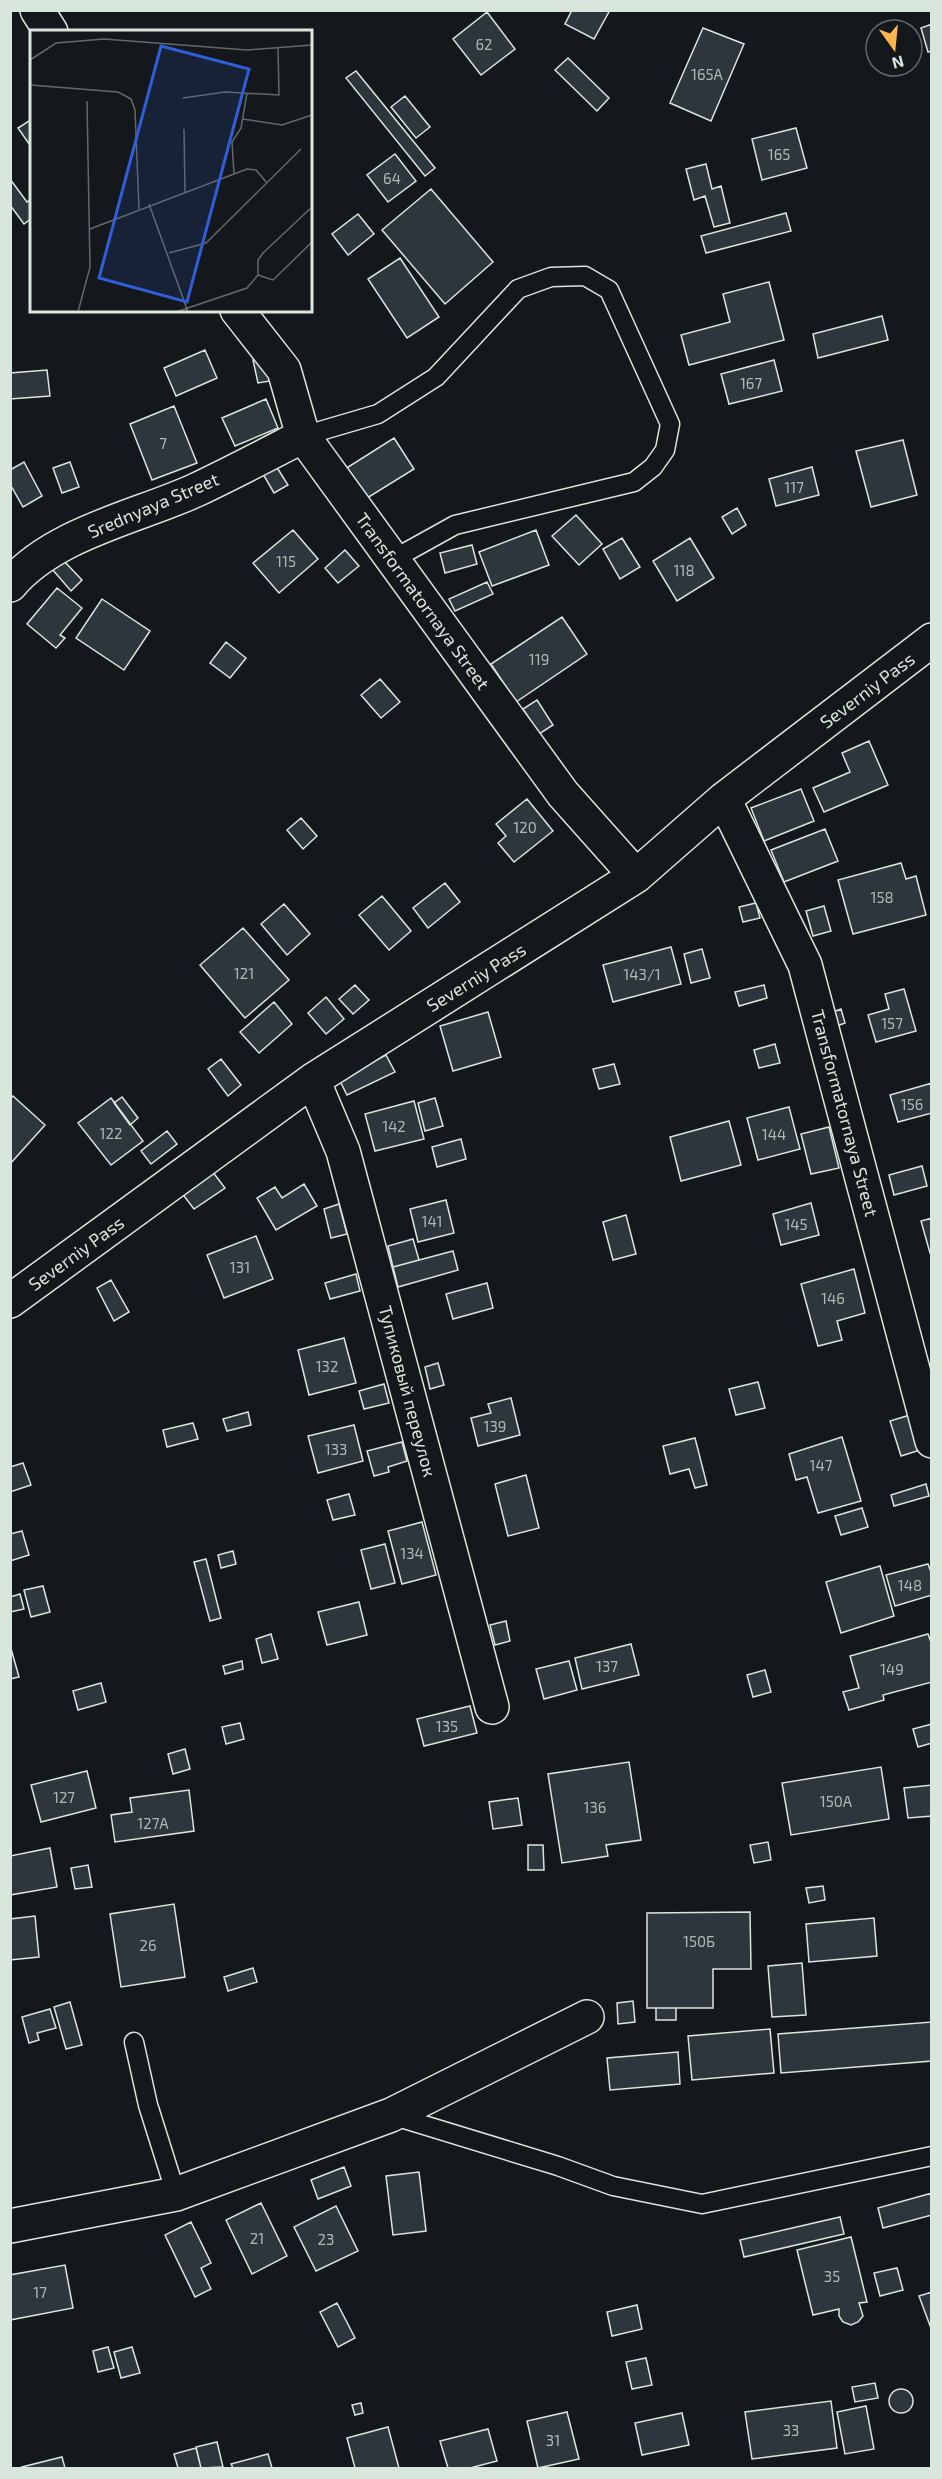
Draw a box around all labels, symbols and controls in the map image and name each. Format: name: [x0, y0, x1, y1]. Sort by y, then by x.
north arrow: [864, 18, 924, 78]
inset map: [30, 30, 312, 312]
house number: 62: [475, 35, 493, 53]
text: N: [890, 52, 906, 74]
house number: 165А: [691, 65, 724, 83]
house number: 165: [768, 145, 790, 163]
house number: 64: [383, 169, 401, 187]
house number: 167: [740, 374, 762, 392]
house number: 7: [159, 434, 167, 452]
street label: Srednyaya Street: [84, 467, 222, 543]
house number: 117: [784, 478, 804, 496]
street label: Transformatornaya Street: [351, 508, 495, 694]
house number: 115: [276, 552, 296, 570]
house number: 118: [673, 561, 695, 579]
street label: Severniy Pass: [815, 647, 919, 733]
house number: 119: [529, 650, 549, 668]
house number: 120: [513, 818, 537, 836]
house number: 158: [870, 888, 894, 906]
street label: Severniy Pass: [422, 938, 530, 1016]
house number: 121: [234, 964, 254, 982]
house number: 143/1: [623, 965, 661, 983]
street label: Transformatornaya Street: [807, 1007, 883, 1219]
house number: 157: [881, 1014, 903, 1032]
house number: 156: [901, 1095, 923, 1113]
house number: 142: [382, 1117, 406, 1135]
house number: 122: [100, 1124, 122, 1142]
house number: 144: [762, 1125, 786, 1143]
street label: Severniy Pass: [24, 1211, 128, 1295]
house number: 141: [421, 1212, 443, 1230]
house number: 145: [784, 1215, 808, 1233]
house number: 131: [230, 1258, 250, 1276]
house number: 146: [821, 1289, 845, 1307]
street label: Тупиковый переулок: [375, 1303, 442, 1479]
house number: 132: [316, 1357, 338, 1375]
house number: 139: [484, 1417, 506, 1435]
house number: 133: [325, 1440, 347, 1458]
house number: 147: [810, 1456, 833, 1474]
house number: 134: [400, 1544, 424, 1562]
house number: 148: [898, 1576, 922, 1594]
house number: 137: [596, 1657, 618, 1675]
house number: 149: [880, 1660, 904, 1678]
house number: 135: [436, 1717, 458, 1735]
house number: 127: [53, 1788, 75, 1806]
house number: 150А: [820, 1792, 853, 1810]
house number: 136: [584, 1798, 606, 1816]
house number: 127А: [137, 1814, 169, 1832]
house number: 150Б: [683, 1932, 715, 1950]
house number: 26: [139, 1936, 157, 1954]
house number: 21: [250, 2229, 264, 2247]
house number: 23: [318, 2230, 334, 2248]
house number: 35: [824, 2267, 840, 2285]
house number: 17: [33, 2283, 47, 2301]
house number: 33: [783, 2421, 799, 2439]
house number: 31: [546, 2431, 560, 2449]

